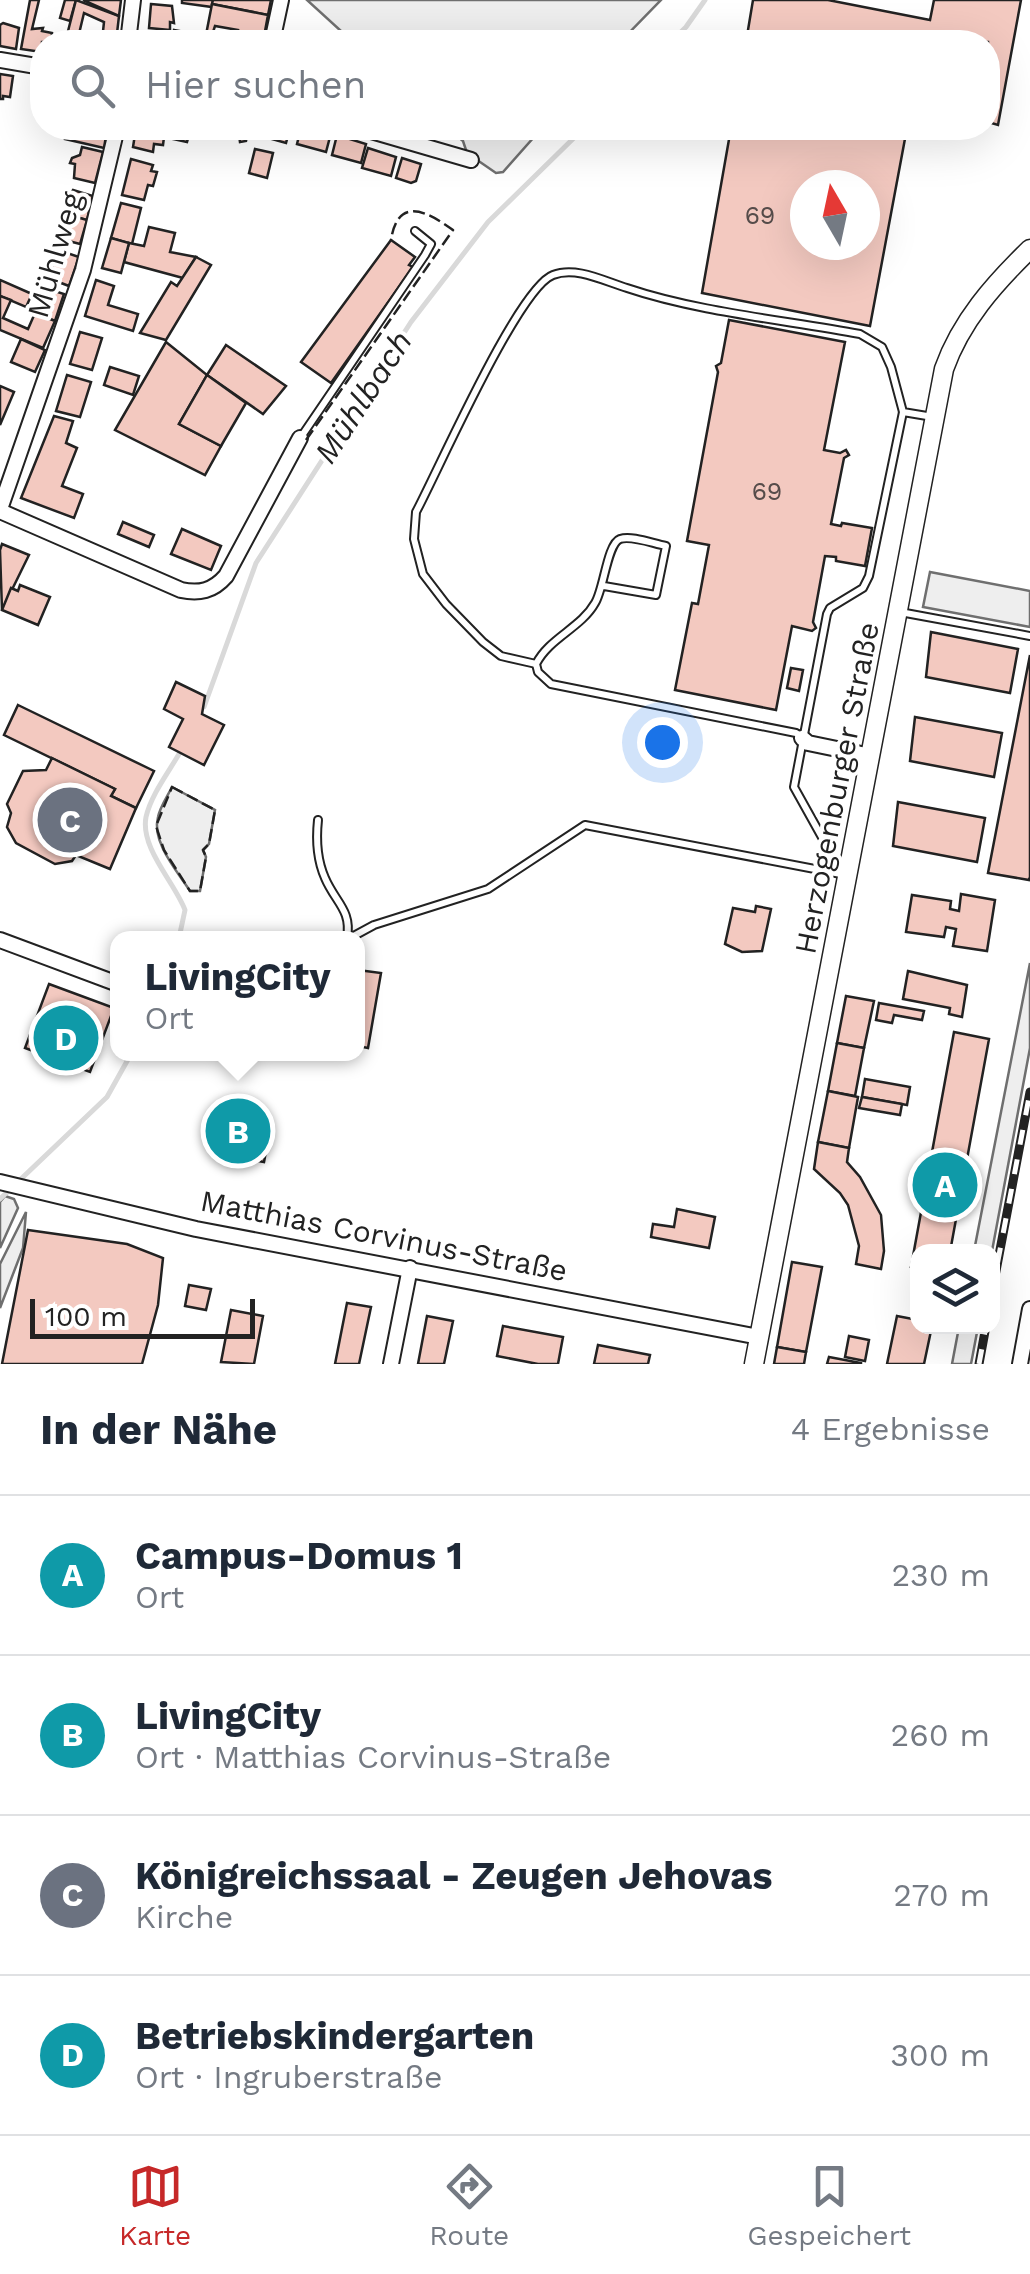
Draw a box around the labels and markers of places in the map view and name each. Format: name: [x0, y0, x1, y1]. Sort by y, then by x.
pin: C: [38, 782, 102, 858]
pin: D: [34, 1000, 98, 1076]
pin: B: [206, 1094, 270, 1168]
pin: A: [912, 1148, 978, 1222]

